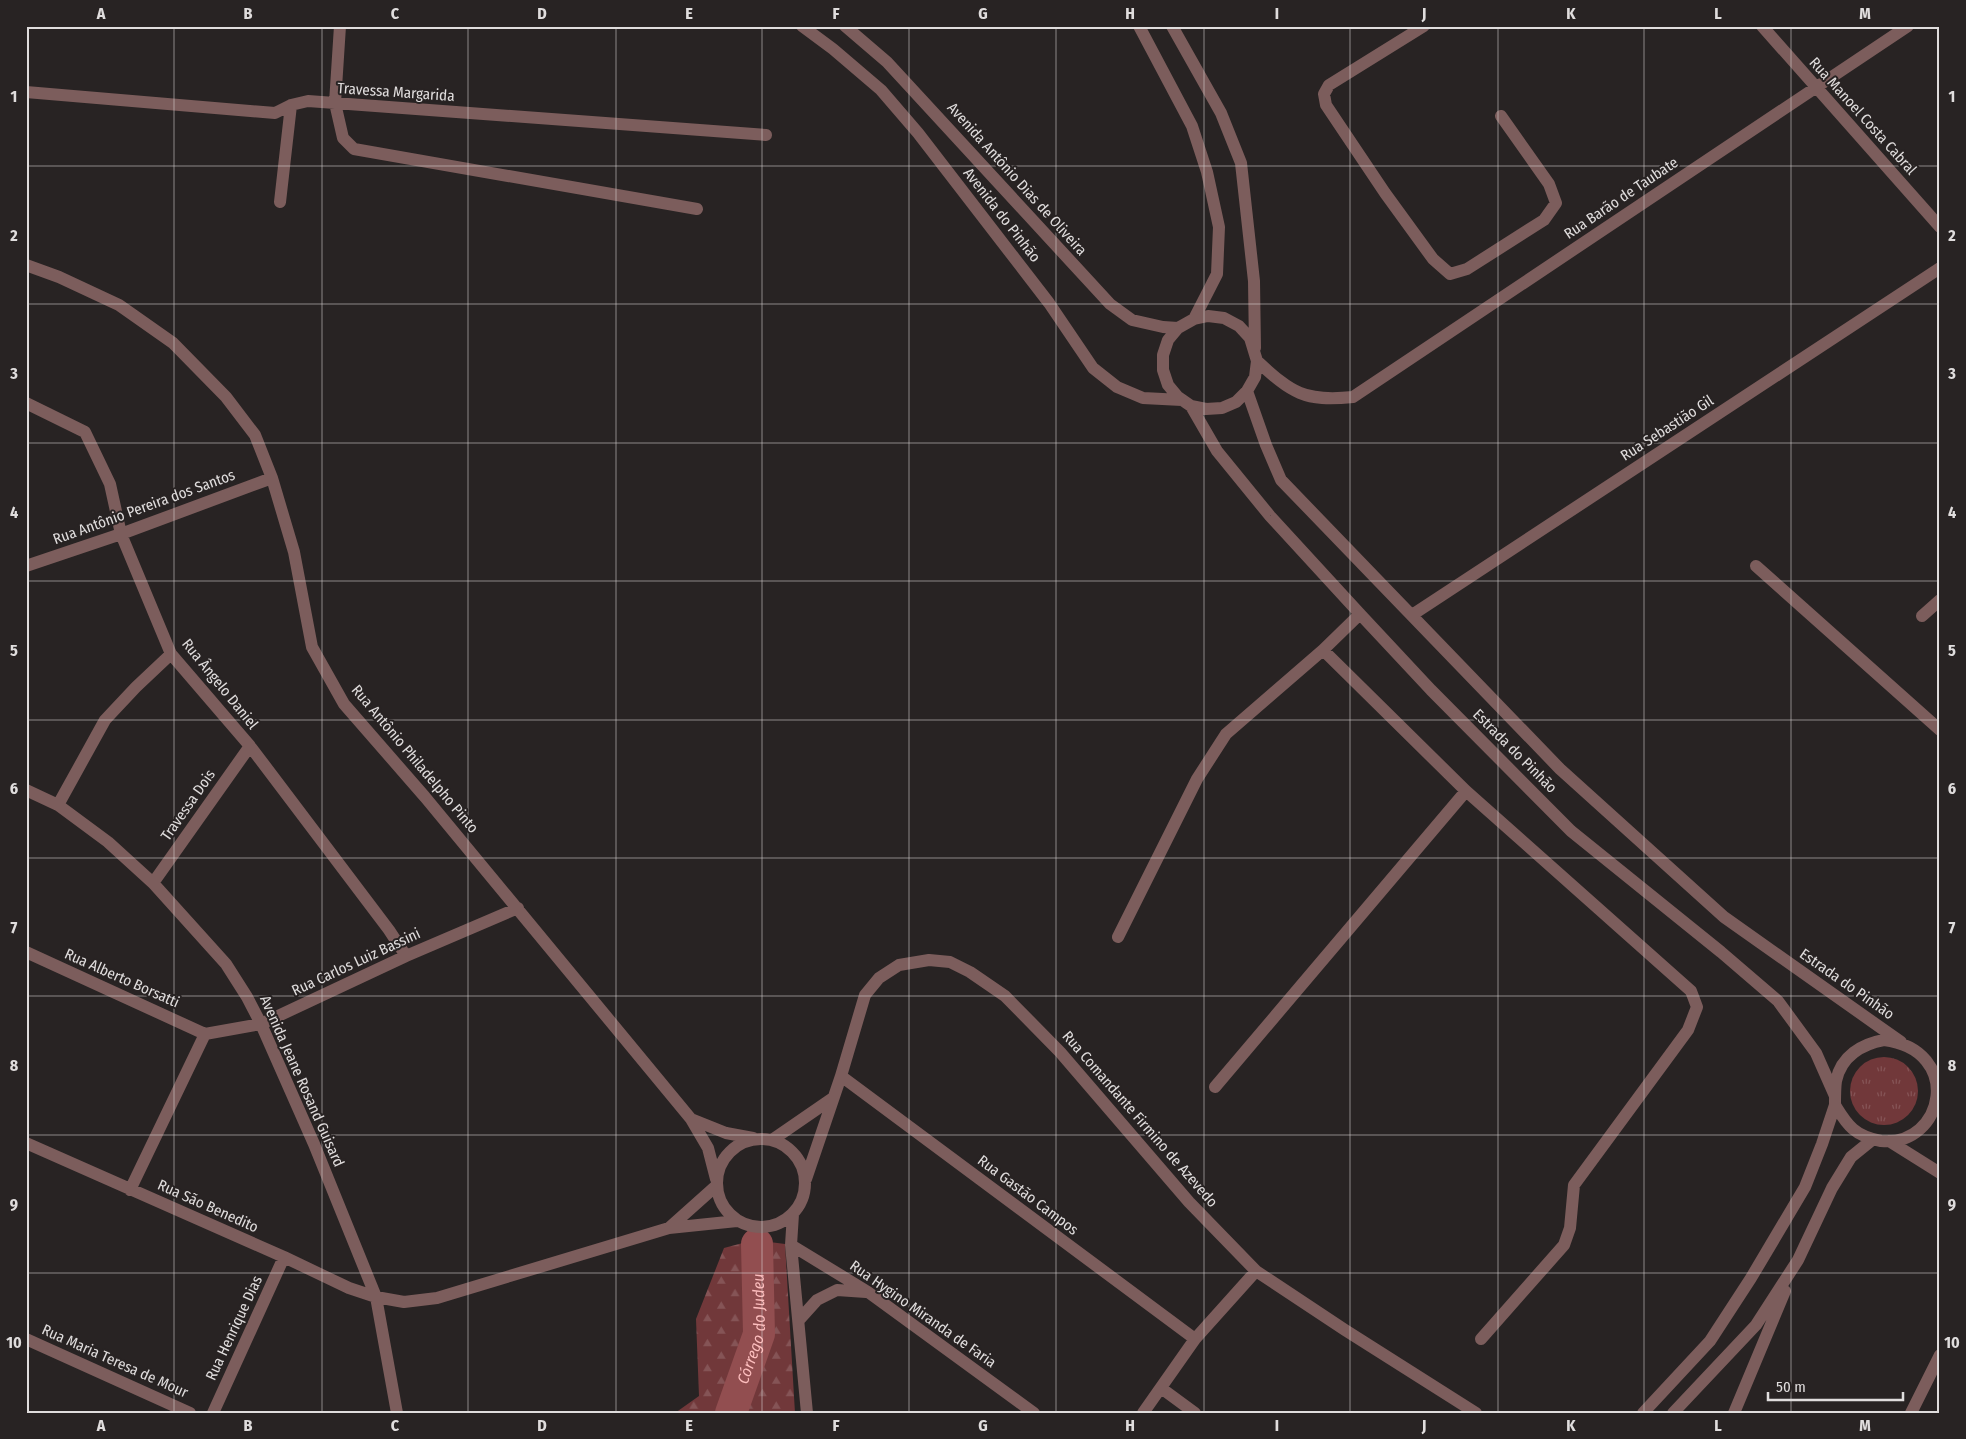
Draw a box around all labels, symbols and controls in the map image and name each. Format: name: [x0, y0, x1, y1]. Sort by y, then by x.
text: A: [96, 4, 106, 23]
text: B: [244, 4, 253, 23]
text: C: [391, 4, 400, 23]
text: D: [537, 4, 547, 23]
text: E: [685, 4, 693, 23]
text: F: [832, 4, 840, 23]
text: G: [978, 4, 988, 23]
text: H: [1125, 4, 1135, 23]
text: I: [1275, 4, 1279, 23]
text: J: [1421, 4, 1426, 23]
text: K: [1566, 4, 1576, 23]
text: L: [1714, 4, 1722, 23]
text: M: [1859, 4, 1871, 23]
street label: Rua Manoel Costa Cabral: [1806, 54, 1920, 178]
street label: Travessa Margarida: [337, 79, 455, 105]
text: 1: [11, 87, 17, 106]
text: 1: [1949, 87, 1955, 106]
street label: Avenida Antônio Dias de Oliveira: [943, 99, 1091, 259]
street label: Rua Barão de Taubate: [1561, 153, 1681, 243]
street label: Avenida do Pinhão: [960, 164, 1044, 266]
text: 2: [9, 226, 18, 245]
text: 2: [1947, 226, 1956, 245]
text: 3: [9, 364, 18, 383]
text: 3: [1947, 364, 1956, 383]
street label: Rua Sebastião Gil: [1617, 391, 1717, 465]
street label: Rua Antônio Pereira dos Santos: [51, 466, 237, 548]
text: 4: [10, 503, 18, 522]
text: 4: [1948, 503, 1956, 522]
street label: Rua Ângelo Daniel: [178, 635, 262, 733]
text: 5: [10, 641, 18, 660]
text: 5: [1948, 641, 1956, 660]
street label: Rua Antônio Philadelpho Pinto: [348, 681, 482, 837]
street label: Estrada do Pinhão: [1469, 705, 1561, 797]
street label: Travessa Dois: [157, 766, 219, 844]
text: 6: [10, 779, 18, 798]
text: 6: [1948, 779, 1956, 798]
text: 7: [11, 918, 18, 937]
text: 7: [1949, 918, 1956, 937]
street label: Rua Carlos Luiz Bassini: [289, 924, 423, 1000]
street label: Rua Alberto Borsatti: [62, 945, 182, 1011]
street label: Estrada do Pinhão: [1796, 945, 1898, 1023]
street label: Avenida Jeane Rosand Guisard: [256, 992, 348, 1170]
street label: Rua Comandante Firmino de Azevedo: [1059, 1027, 1221, 1211]
text: 8: [10, 1056, 19, 1075]
text: 8: [1948, 1056, 1957, 1075]
street label: Rua Gastão Campos: [974, 1151, 1082, 1239]
street label: Rua São Benedito: [155, 1176, 261, 1236]
text: 9: [10, 1195, 18, 1214]
text: 9: [1948, 1195, 1956, 1214]
street label: Rua Hygino Miranda de Faria: [846, 1257, 1000, 1371]
street label: Rua Henrique Dias: [202, 1273, 266, 1383]
water label: Córrego do Judeu: [733, 1273, 769, 1386]
street label: Rua Maria Teresa de Mour: [39, 1321, 192, 1402]
text: 10: [6, 1333, 22, 1352]
text: 10: [1944, 1333, 1960, 1352]
scale bar: [1768, 1369, 1904, 1401]
text: 50 m: [1776, 1378, 1806, 1396]
text: A: [96, 1416, 106, 1435]
text: B: [244, 1416, 253, 1435]
text: C: [391, 1416, 400, 1435]
text: D: [537, 1416, 547, 1435]
text: E: [685, 1416, 693, 1435]
text: F: [832, 1416, 840, 1435]
text: G: [978, 1416, 988, 1435]
text: H: [1125, 1416, 1135, 1435]
text: I: [1275, 1416, 1279, 1435]
text: J: [1421, 1416, 1426, 1435]
text: K: [1566, 1416, 1576, 1435]
text: L: [1714, 1416, 1722, 1435]
text: M: [1859, 1416, 1871, 1435]

